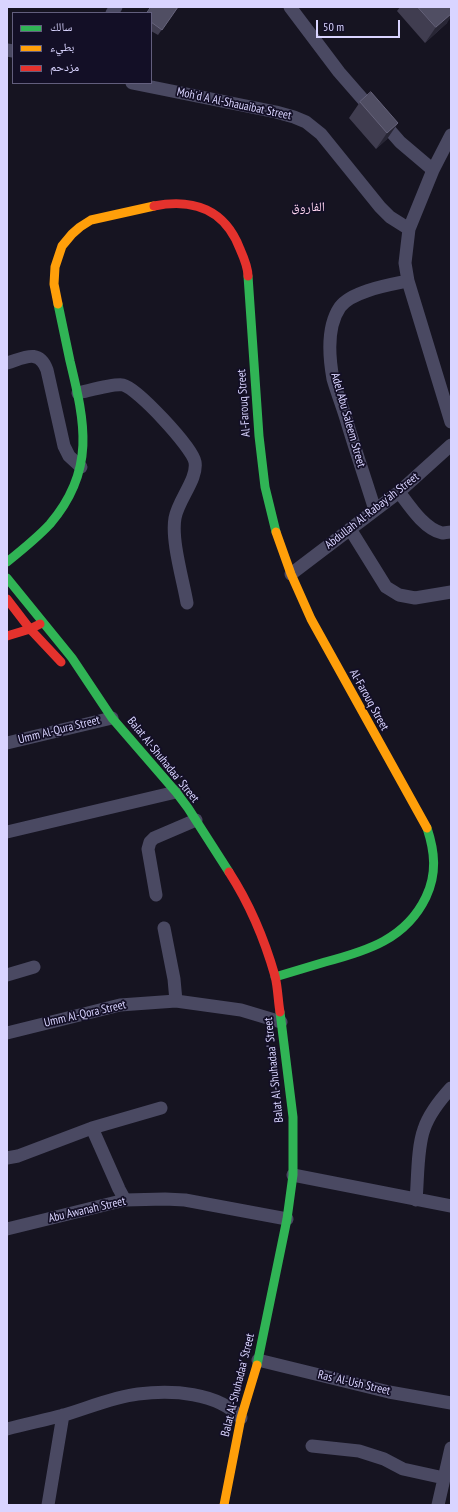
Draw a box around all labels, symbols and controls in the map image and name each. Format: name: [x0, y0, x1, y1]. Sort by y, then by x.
legend: [12, 12, 152, 84]
scale bar: [318, 12, 402, 38]
text: سالك: [50, 19, 72, 34]
text: 50 m: [323, 19, 344, 34]
text: بطيء: [50, 39, 74, 54]
text: مزدحم: [50, 59, 79, 74]
street label: Moh'd A Al-Shauaibat Street: [175, 85, 293, 123]
district label: الفاروق: [291, 199, 325, 215]
street label: Al-Farouq Street: [234, 369, 254, 437]
street label: Adel Abu Saleem Street: [328, 371, 368, 469]
street label: Abdullah Al-Rabay‘ah Street: [322, 470, 422, 552]
street label: Al-Farouq Street: [346, 667, 392, 733]
street label: Umm Al-Qura Street: [17, 713, 101, 747]
street label: Balat Al-Shuhadaa' Street: [124, 714, 202, 806]
street label: Umm Al-Qora Street: [43, 998, 127, 1030]
street label: Balat Al-Shuhadaa' Street: [261, 1017, 287, 1123]
street label: Abu Awanah Street: [47, 1194, 127, 1226]
street label: Balat Al-Shuhadaa' Street: [218, 1332, 258, 1438]
street label: Ras‘ Al-Ush Street: [316, 1368, 392, 1398]

